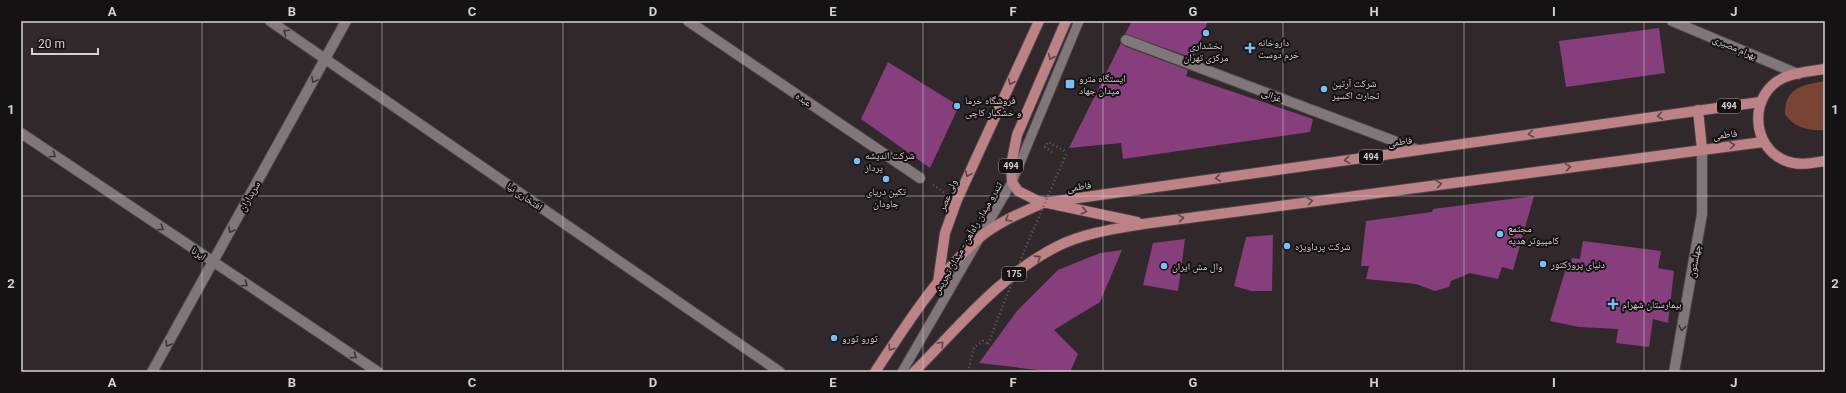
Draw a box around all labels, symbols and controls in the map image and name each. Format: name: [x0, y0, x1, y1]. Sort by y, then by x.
text: A: [108, 4, 117, 19]
text: B: [288, 4, 296, 19]
text: C: [468, 4, 477, 19]
text: D: [649, 4, 657, 19]
text: E: [829, 4, 837, 19]
text: F: [1009, 4, 1017, 19]
text: G: [1189, 4, 1198, 19]
text: H: [1369, 4, 1379, 19]
text: I: [1552, 4, 1556, 19]
text: J: [1730, 4, 1738, 19]
marker: بخشداری مرکزی تهران: [1201, 28, 1211, 38]
one-way arrow: [283, 29, 290, 37]
scale bar: [32, 30, 98, 56]
street label: بهرام مصیری: [1710, 33, 1759, 64]
text: 20 m: [38, 37, 65, 51]
place label: داروخانه خرم دوست: [1258, 37, 1300, 62]
place label: بخشداری مرکزی تهران: [1184, 40, 1229, 64]
marker: داروخانه خرم دوست: [1245, 43, 1255, 53]
one-way arrow: [1048, 52, 1056, 60]
place label: ایستگاه مترو میدان جهاد: [1079, 73, 1126, 97]
one-way arrow: [311, 76, 318, 83]
one-way arrow: [1008, 77, 1016, 85]
marker: ایستگاه مترو میدان جهاد: [1064, 78, 1076, 90]
place label: شرکت آرتین تجارت اکسیر: [1331, 78, 1380, 101]
marker: شرکت آرتین تجارت اکسیر: [1319, 84, 1329, 94]
street label: غزالی: [1260, 87, 1283, 105]
street label: عبده: [794, 90, 814, 109]
place label: فروشگاه خرما و خشکبار کاچی: [965, 95, 1022, 119]
road number: 494: [1717, 99, 1741, 113]
marker: فروشگاه خرما و خشکبار کاچی: [952, 101, 962, 111]
text: 1: [7, 102, 15, 117]
text: 1: [1831, 102, 1839, 117]
one-way arrow: [1657, 111, 1663, 120]
street label: فاطمی: [1712, 128, 1738, 142]
one-way arrow: [1528, 129, 1534, 138]
street label: فاطمی: [1387, 134, 1413, 150]
one-way arrow: [1729, 141, 1735, 150]
one-way arrow: [49, 150, 56, 157]
place label: شرکت اندیشه پرداز: [864, 150, 915, 174]
road number: 494: [1359, 150, 1383, 164]
one-way arrow: [1344, 155, 1350, 164]
marker: شرکت اندیشه پرداز: [852, 156, 862, 166]
road number: 494: [999, 159, 1023, 173]
one-way arrow: [1565, 163, 1571, 172]
one-way arrow: [965, 170, 973, 178]
one-way arrow: [1215, 173, 1221, 182]
marker: تکین دریای جاودان: [881, 174, 891, 184]
street label: ولی عصر: [936, 178, 960, 214]
street label: سربداران: [237, 179, 263, 214]
street label: فاطمی: [1066, 179, 1092, 195]
street label: افتخاری نیا: [504, 180, 545, 213]
street label: تندرو میدان راه‌آهن - میدان تجریش: [931, 180, 1005, 297]
one-way arrow: [1436, 180, 1442, 189]
place label: تکین دریای جاودان: [866, 186, 906, 210]
one-way arrow: [1307, 197, 1313, 206]
one-way arrow: [1081, 207, 1088, 215]
one-way arrow: [1178, 214, 1184, 223]
one-way arrow: [1005, 215, 1012, 222]
one-way arrow: [157, 223, 164, 230]
place label: مجتمع کامپیوتر هدیه: [1508, 223, 1559, 247]
one-way arrow: [228, 226, 235, 233]
marker: مجتمع کامپیوتر هدیه: [1495, 229, 1505, 239]
marker: شرکت پرداویژه: [1282, 241, 1292, 251]
place label: شرکت پرداویژه: [1295, 241, 1351, 253]
street label: چهلستون: [1686, 243, 1704, 279]
street label: ايرنا: [189, 245, 208, 262]
one-way arrow: [1034, 255, 1041, 263]
marker: دنیای پروژکتور: [1538, 259, 1548, 269]
place label: دنیای پروژکتور: [1550, 259, 1605, 271]
marker: وال مش ایران: [1159, 261, 1169, 271]
place label: وال مش ایران: [1172, 261, 1223, 273]
road number: 175: [1002, 267, 1026, 281]
text: 2: [7, 276, 15, 291]
text: 2: [1831, 276, 1839, 291]
one-way arrow: [241, 279, 248, 287]
marker: بيمارستان شهرام: [1607, 298, 1619, 310]
place label: بيمارستان شهرام: [1622, 299, 1682, 312]
one-way arrow: [1678, 325, 1687, 331]
marker: تورو تورو: [829, 333, 839, 343]
place label: تورو تورو: [842, 333, 878, 344]
one-way arrow: [165, 340, 172, 347]
one-way arrow: [936, 341, 944, 349]
one-way arrow: [888, 343, 895, 350]
one-way arrow: [349, 351, 356, 358]
text: A: [108, 375, 117, 390]
text: B: [288, 375, 296, 390]
text: C: [468, 375, 477, 390]
text: D: [649, 375, 657, 390]
text: E: [829, 375, 837, 390]
text: F: [1009, 375, 1017, 390]
text: G: [1189, 375, 1198, 390]
text: H: [1369, 375, 1379, 390]
text: I: [1552, 375, 1556, 390]
text: J: [1730, 375, 1738, 390]

